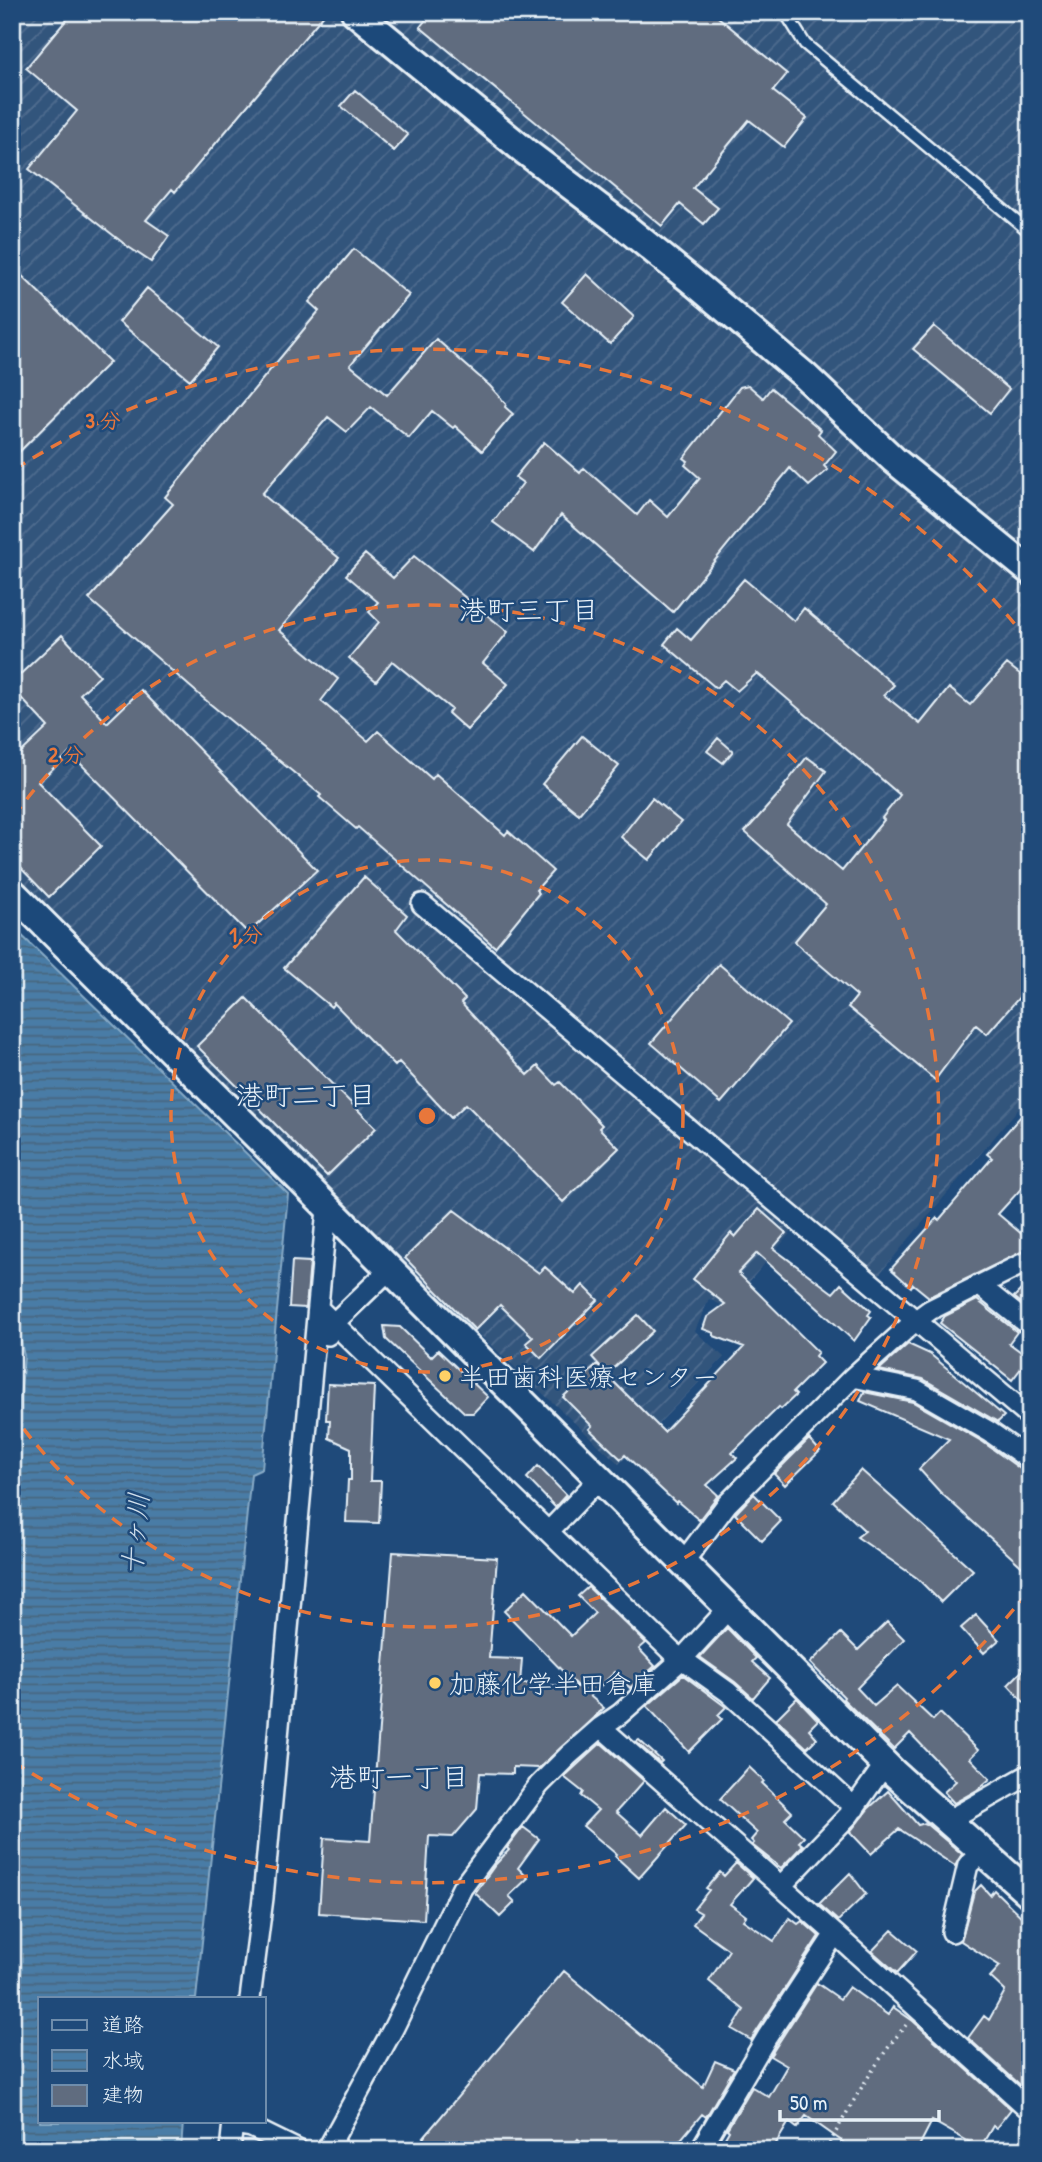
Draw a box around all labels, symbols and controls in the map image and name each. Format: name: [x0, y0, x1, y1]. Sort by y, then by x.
text: 3 分: [85, 406, 121, 435]
district label: 港町三丁目: [459, 591, 599, 629]
text: 2 分: [48, 740, 84, 769]
text: 1 分: [229, 920, 263, 949]
district label: 港町二丁目: [236, 1076, 376, 1114]
centre of rings: [415, 1104, 439, 1128]
place label: 半田歯科医療センター: [459, 1359, 718, 1394]
marker: 半田歯科医療センター: [437, 1368, 453, 1384]
water label: 十ヶ川: [112, 1490, 158, 1578]
place label: 加藤化学半田倉庫: [449, 1666, 657, 1701]
marker: 加藤化学半田倉庫: [427, 1675, 443, 1691]
district label: 港町一丁目: [329, 1758, 469, 1796]
legend: [38, 1997, 266, 2124]
text: 道路: [102, 2010, 144, 2039]
text: 水域: [102, 2046, 144, 2075]
scale bar: [780, 2078, 939, 2122]
text: 建物: [102, 2080, 144, 2109]
text: 50 m: [790, 2088, 827, 2117]

